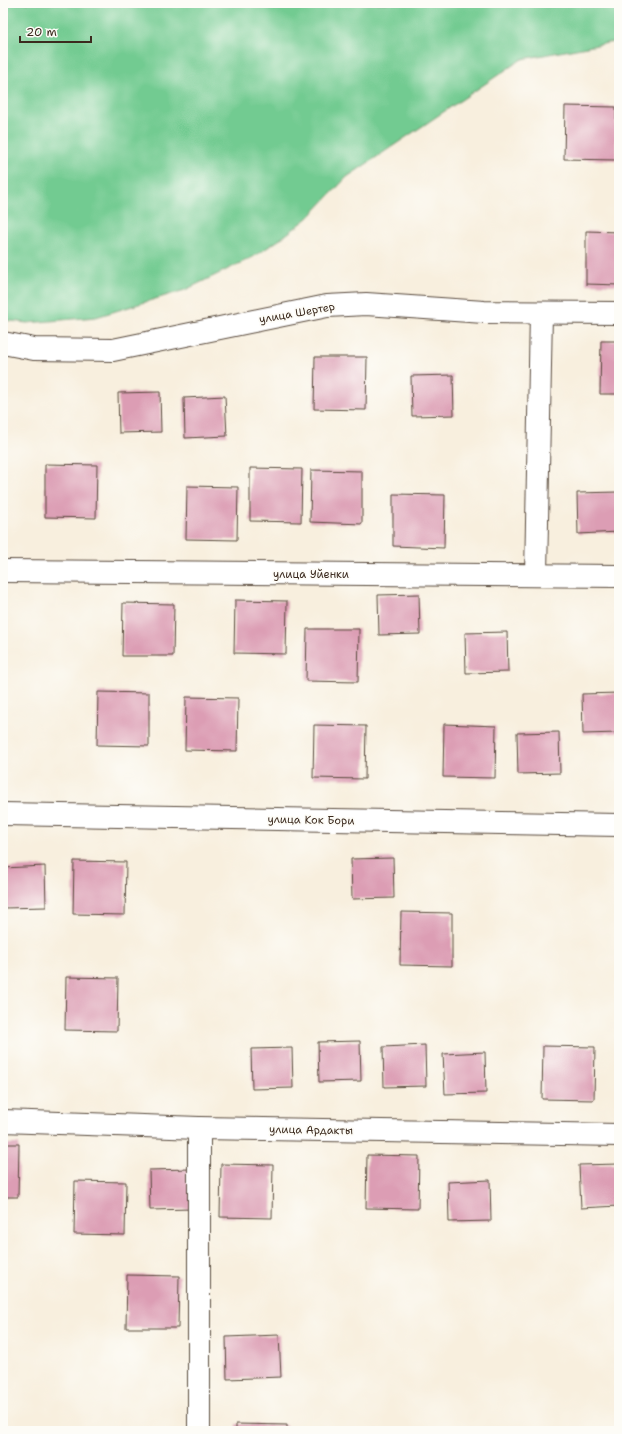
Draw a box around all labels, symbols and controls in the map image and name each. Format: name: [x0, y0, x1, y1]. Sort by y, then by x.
scale bar: [20, 18, 91, 44]
text: 20 m: [26, 24, 57, 40]
street label: улица Шертер: [258, 299, 336, 327]
street label: улица Уйенки: [273, 567, 349, 582]
street label: улица Кок Бори: [267, 812, 355, 828]
street label: улица Ардакты: [269, 1122, 353, 1138]

